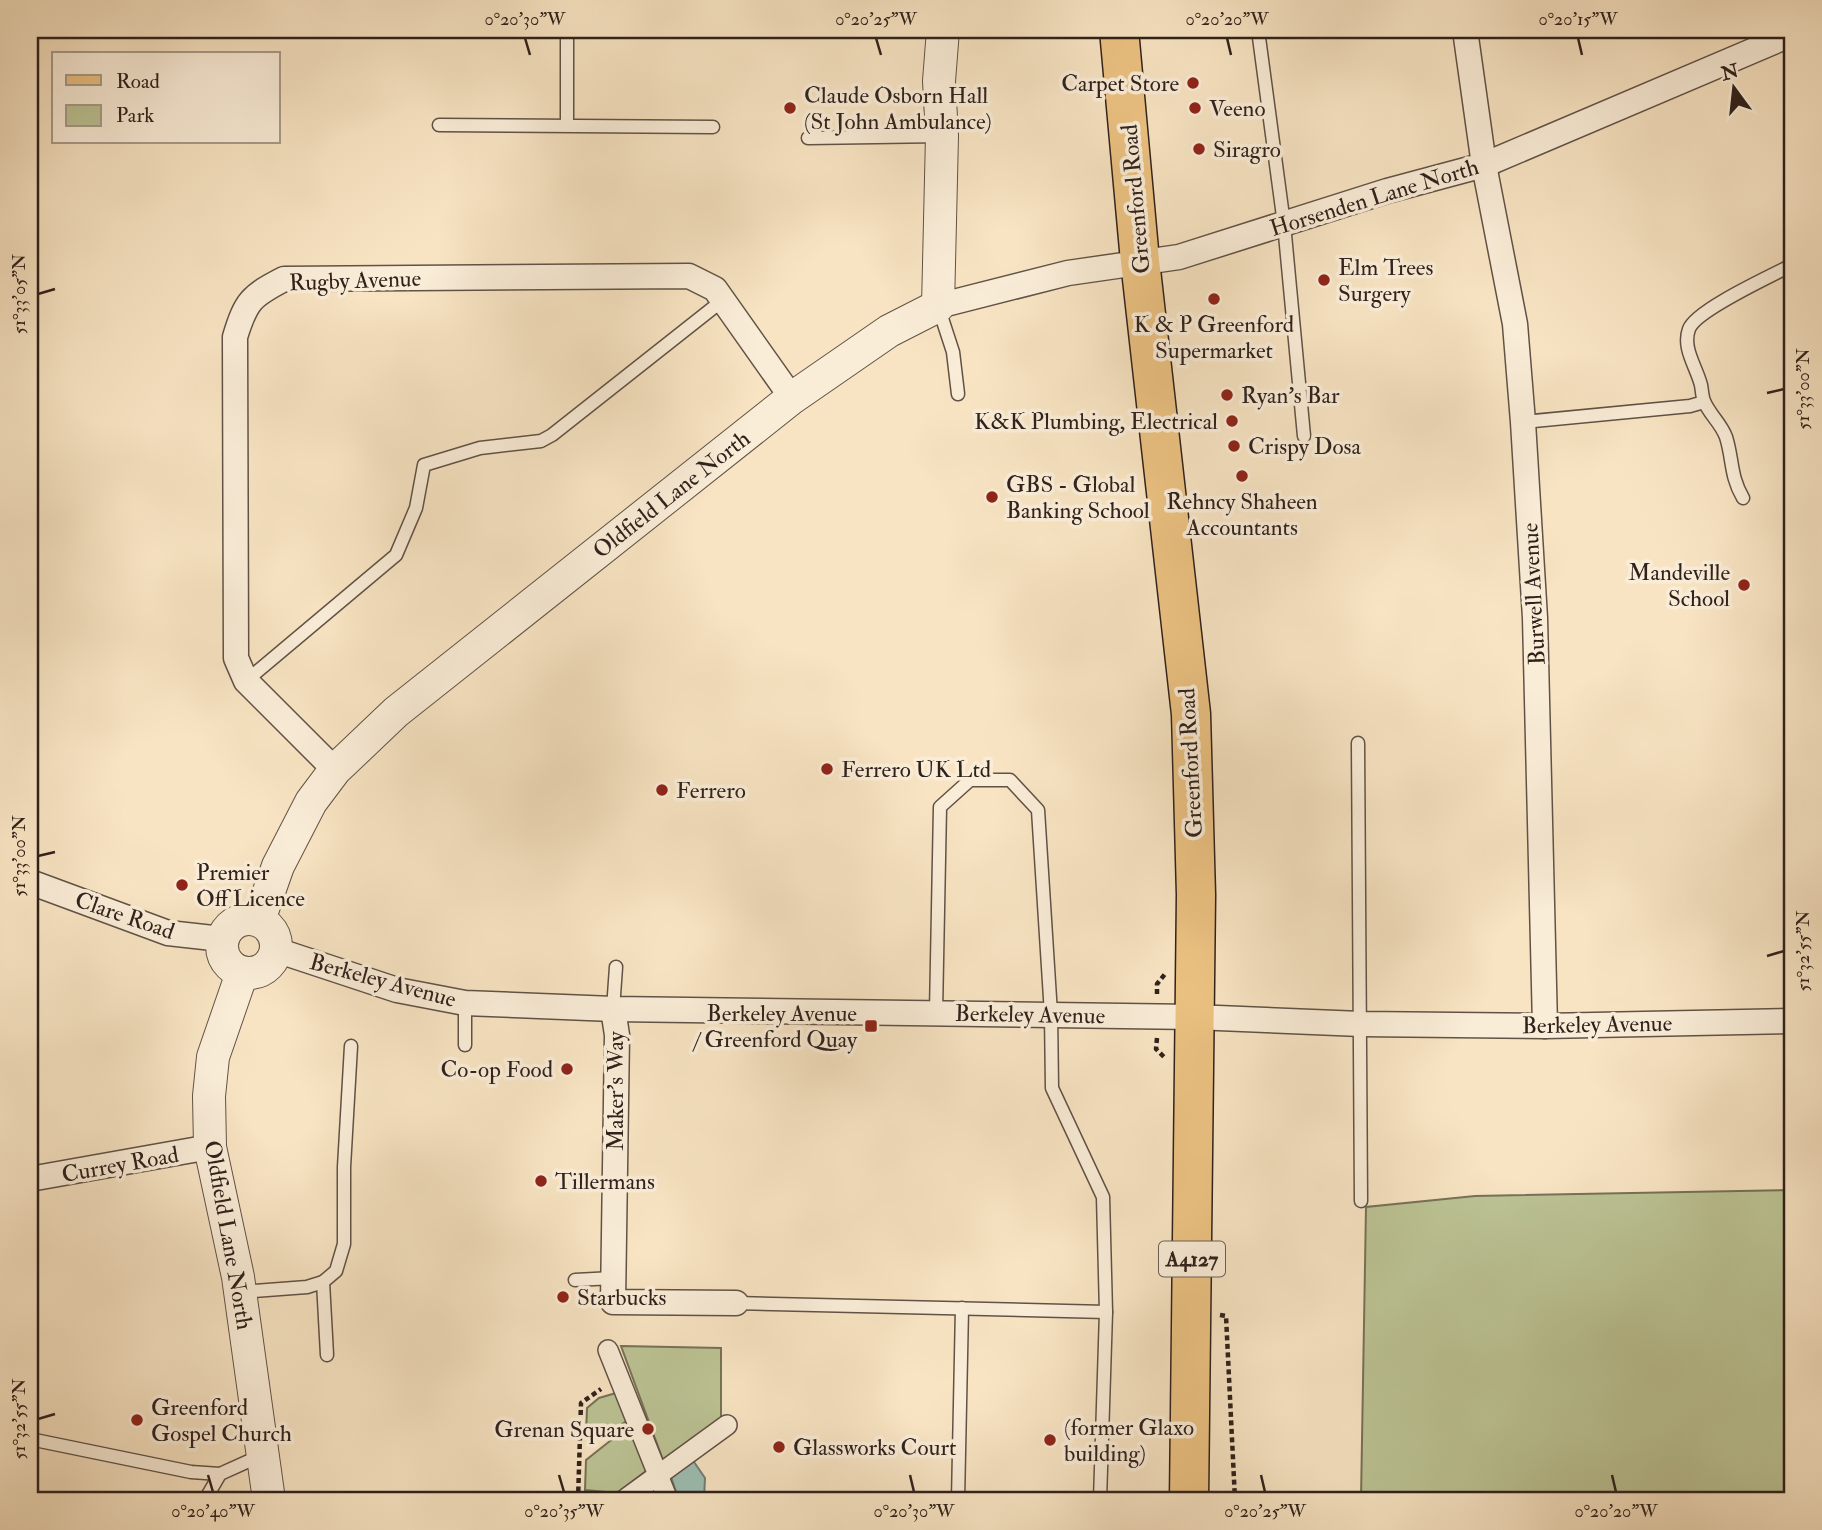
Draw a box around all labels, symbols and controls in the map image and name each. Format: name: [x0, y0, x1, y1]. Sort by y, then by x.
text: 0°20'30"W: [485, 8, 566, 31]
text: 0°20'25"W: [835, 8, 918, 31]
text: 0°20'20"W: [1185, 8, 1269, 31]
text: 0°20'15"W: [1538, 8, 1618, 31]
legend: [52, 52, 280, 144]
north arrow: [1700, 52, 1770, 122]
text: N: [1718, 58, 1742, 87]
text: Road: [116, 68, 161, 95]
place label: Carpet Store: [1061, 69, 1179, 99]
marker: Carpet Store: [1185, 75, 1201, 91]
place label: Claude Osborn Hall (St John Ambulance): [804, 81, 992, 136]
place label: Veeno: [1209, 94, 1265, 123]
marker: Claude Osborn Hall (St John Ambulance): [782, 100, 798, 116]
marker: Veeno: [1187, 100, 1203, 116]
text: Park: [116, 102, 154, 129]
street label: Greenford Road: [1115, 123, 1156, 275]
place label: Siragro: [1213, 135, 1281, 164]
marker: Siragro: [1191, 141, 1207, 157]
street label: Horsenden Lane North: [1266, 152, 1482, 243]
place label: Elm Trees Surgery: [1338, 253, 1433, 308]
text: 51°33'05"N: [8, 254, 31, 334]
street label: Rugby Avenue: [288, 264, 422, 297]
marker: Elm Trees Surgery: [1316, 272, 1332, 288]
marker: K & P Greenford Supermarket: [1206, 291, 1222, 307]
place label: K & P Greenford Supermarket: [1134, 310, 1294, 366]
text: 51°33'00"N: [1792, 348, 1815, 430]
place label: Ryan's Bar: [1241, 381, 1340, 410]
marker: Ryan's Bar: [1219, 387, 1235, 403]
place label: K&K Plumbing, Electrical: [974, 407, 1218, 436]
marker: K&K Plumbing, Electrical: [1224, 413, 1240, 429]
street label: Oldfield Lane North: [587, 424, 756, 565]
place label: Crispy Dosa: [1248, 432, 1361, 462]
marker: Crispy Dosa: [1226, 438, 1242, 454]
marker: Rehncy Shaheen Accountants: [1234, 468, 1250, 484]
place label: GBS - Global Banking School: [1006, 470, 1150, 525]
place label: Rehncy Shaheen Accountants: [1166, 487, 1318, 542]
marker: GBS - Global Banking School: [984, 489, 1000, 505]
street label: Burwell Avenue: [1515, 522, 1552, 666]
place label: Mandeville School: [1628, 558, 1730, 613]
marker: Mandeville School: [1736, 577, 1752, 593]
street label: Greenford Road: [1172, 687, 1209, 839]
place label: Ferrero UK Ltd: [841, 755, 991, 784]
marker: Ferrero UK Ltd: [819, 761, 835, 777]
place label: Ferrero: [676, 776, 746, 805]
marker: Ferrero: [654, 782, 670, 798]
text: 51°33'00"N: [8, 815, 31, 897]
place label: Premier Off Licence: [196, 858, 305, 913]
marker: Premier Off Licence: [174, 877, 190, 893]
street label: Clare Road: [71, 885, 178, 946]
text: 51°32'55"N: [1792, 910, 1815, 992]
street label: Berkeley Avenue: [306, 947, 460, 1014]
place label: Berkeley Avenue / Greenford Quay: [692, 999, 858, 1054]
street label: Berkeley Avenue: [955, 999, 1106, 1030]
street label: Berkeley Avenue: [1522, 1009, 1673, 1040]
marker: Berkeley Avenue / Greenford Quay: [863, 1018, 879, 1034]
street label: Maker's Way: [601, 1030, 630, 1151]
place label: Co-op Food: [440, 1055, 553, 1085]
marker: Co-op Food: [559, 1061, 575, 1077]
street label: Oldfield Lane North: [198, 1138, 259, 1332]
street label: Currey Road: [59, 1140, 181, 1189]
place label: Tillermans: [555, 1167, 655, 1196]
marker: Tillermans: [533, 1173, 549, 1189]
road number: A4127: [1159, 1242, 1225, 1276]
place label: Starbucks: [577, 1283, 666, 1312]
marker: Starbucks: [555, 1289, 571, 1305]
text: 51°32'55"N: [8, 1378, 31, 1460]
place label: Greenford Gospel Church: [151, 1393, 292, 1449]
marker: Greenford Gospel Church: [129, 1412, 145, 1428]
place label: (former Glaxo building): [1064, 1413, 1194, 1468]
place label: Grenan Square: [494, 1415, 634, 1444]
marker: Grenan Square: [640, 1421, 656, 1437]
marker: (former Glaxo building): [1042, 1432, 1058, 1448]
place label: Glassworks Court: [793, 1433, 956, 1462]
marker: Glassworks Court: [771, 1439, 787, 1455]
text: 0°20'40"W: [171, 1500, 256, 1523]
text: 0°20'35"W: [524, 1500, 604, 1523]
text: 0°20'30"W: [874, 1500, 955, 1523]
text: 0°20'25"W: [1224, 1500, 1307, 1523]
text: 0°20'20"W: [1574, 1500, 1658, 1523]

